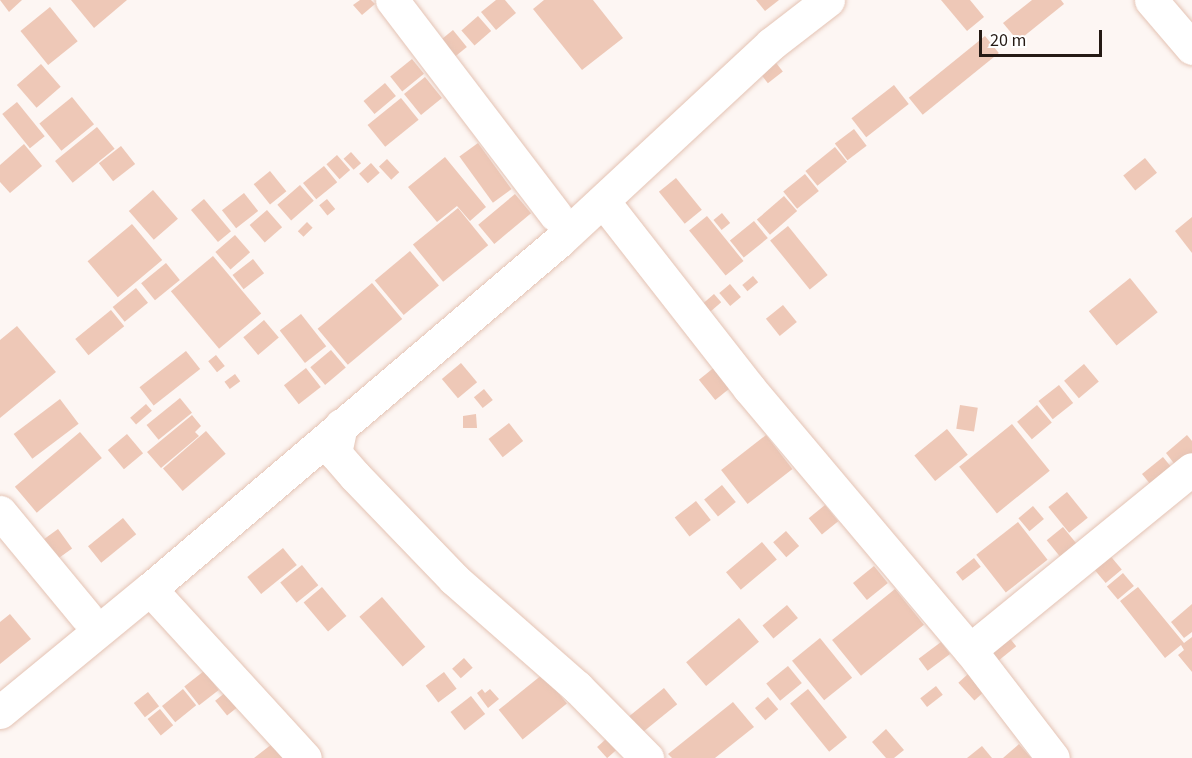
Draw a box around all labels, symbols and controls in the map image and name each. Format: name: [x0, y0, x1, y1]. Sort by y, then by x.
scale bar: [982, 18, 1105, 56]
text: 20 m: [990, 28, 1026, 53]

